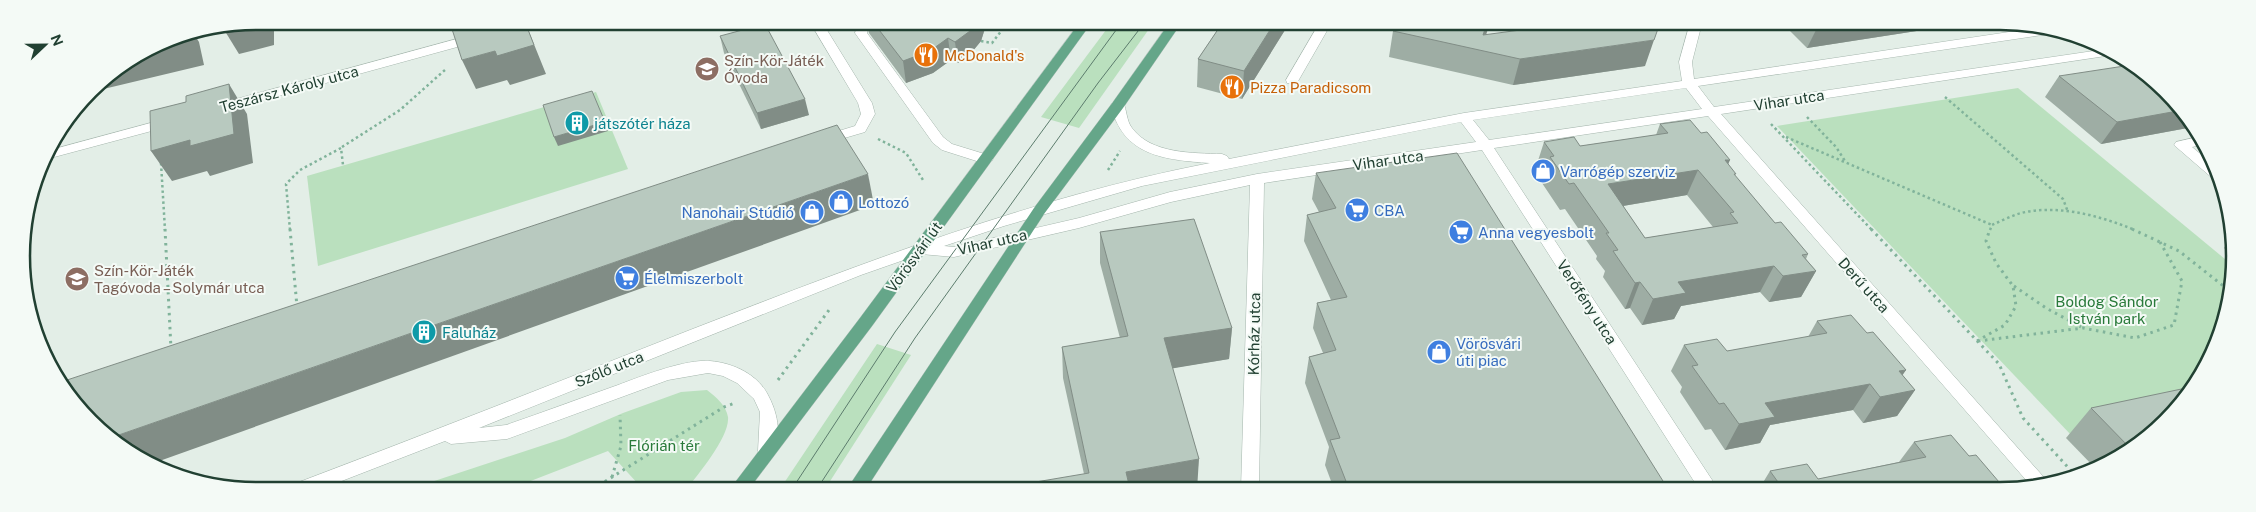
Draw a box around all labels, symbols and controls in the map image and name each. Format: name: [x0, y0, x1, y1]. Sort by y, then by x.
north arrow: [20, 20, 70, 70]
text: N: [48, 32, 67, 48]
restaurant icon: McDonald's: [913, 42, 939, 68]
place label: McDonald's: [944, 47, 1024, 64]
place label: Szín-Kör-Játék Óvoda: [724, 52, 824, 86]
school or university icon: Szín-Kör-Játék Óvoda: [694, 56, 720, 82]
street label: Teszársz Károly utca: [218, 62, 360, 116]
restaurant icon: Pizza Paradicsom: [1219, 74, 1245, 100]
place label: Pizza Paradicsom: [1250, 79, 1371, 96]
street label: Vihar utca: [1753, 86, 1825, 114]
building icon: játszótér háza: [564, 110, 590, 136]
place label: játszótér háza: [593, 115, 691, 132]
street label: Vihar utca: [1352, 147, 1424, 173]
shop icon: Varrógép szerviz: [1530, 158, 1556, 184]
place label: Varrógép szerviz: [1560, 163, 1676, 180]
shop icon: Lottozó: [828, 189, 854, 215]
place label: Lottozó: [858, 194, 909, 211]
supermarket icon: CBA: [1344, 197, 1370, 223]
shop icon: Nanohair Stúdió: [799, 199, 825, 225]
place label: CBA: [1374, 202, 1405, 219]
place label: Nanohair Stúdió: [682, 204, 794, 221]
street label: Vörösvári út: [883, 218, 945, 296]
supermarket icon: Anna vegyesbolt: [1448, 219, 1474, 245]
place label: Anna vegyesbolt: [1478, 224, 1594, 241]
street label: Vihar utca: [955, 226, 1029, 258]
street label: Derű utca: [1835, 254, 1893, 316]
street label: Verőfény utca: [1553, 257, 1621, 347]
place label: Szín-Kör-Játék Tagóvoda – Solymár utca: [94, 262, 265, 296]
supermarket icon: Élelmiszerbolt: [614, 265, 640, 291]
school or university icon: Szín-Kör-Játék Tagóvoda – Solymár utca: [64, 266, 90, 292]
place label: Élelmiszerbolt: [644, 270, 743, 287]
street label: Kórház utca: [1245, 293, 1263, 375]
park label: Boldog Sándor István park: [2055, 293, 2159, 327]
building icon: Faluház: [411, 319, 437, 345]
place label: Faluház: [442, 324, 496, 341]
place label: Vörösvári úti piac: [1456, 335, 1521, 369]
shop icon: Vörösvári úti piac: [1426, 339, 1452, 365]
street label: Szőlő utca: [572, 348, 646, 390]
park label: Flórián tér: [628, 437, 700, 454]

